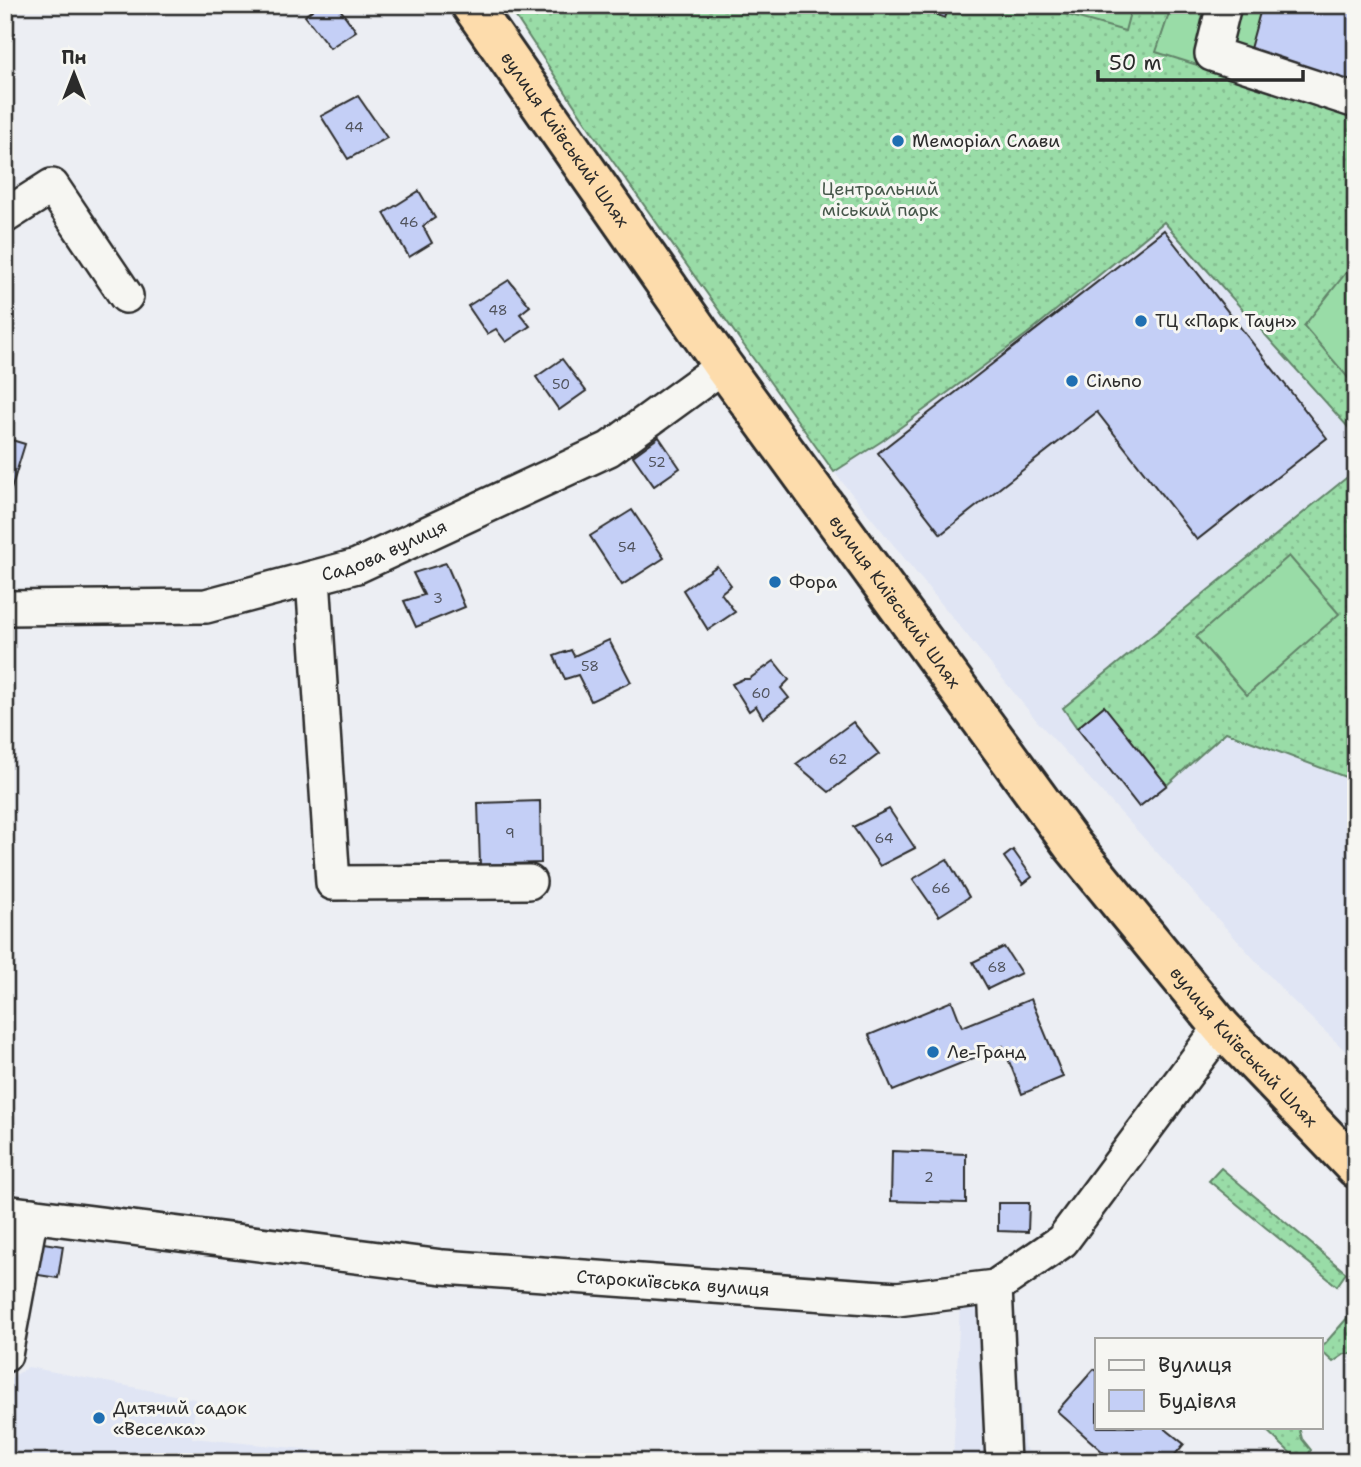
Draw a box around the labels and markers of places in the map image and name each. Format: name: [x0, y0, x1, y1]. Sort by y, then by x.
place label: Mеморіал Слави: [912, 129, 1060, 153]
marker: Mеморіал Слави: [890, 133, 906, 149]
place label: ТЦ «Парк Таун»: [1155, 309, 1297, 333]
marker: ТЦ «Парк Таун»: [1133, 313, 1149, 329]
place label: Сільпо: [1086, 369, 1142, 393]
marker: Сільпо: [1064, 373, 1080, 389]
place label: Фора: [789, 570, 837, 594]
marker: Фора: [767, 574, 783, 590]
place label: Ле-Гранд: [947, 1040, 1027, 1064]
marker: Ле-Гранд: [925, 1044, 941, 1060]
place label: Дитячий садок «Веселка»: [113, 1396, 247, 1441]
marker: Дитячий садок «Веселка»: [91, 1410, 107, 1426]

